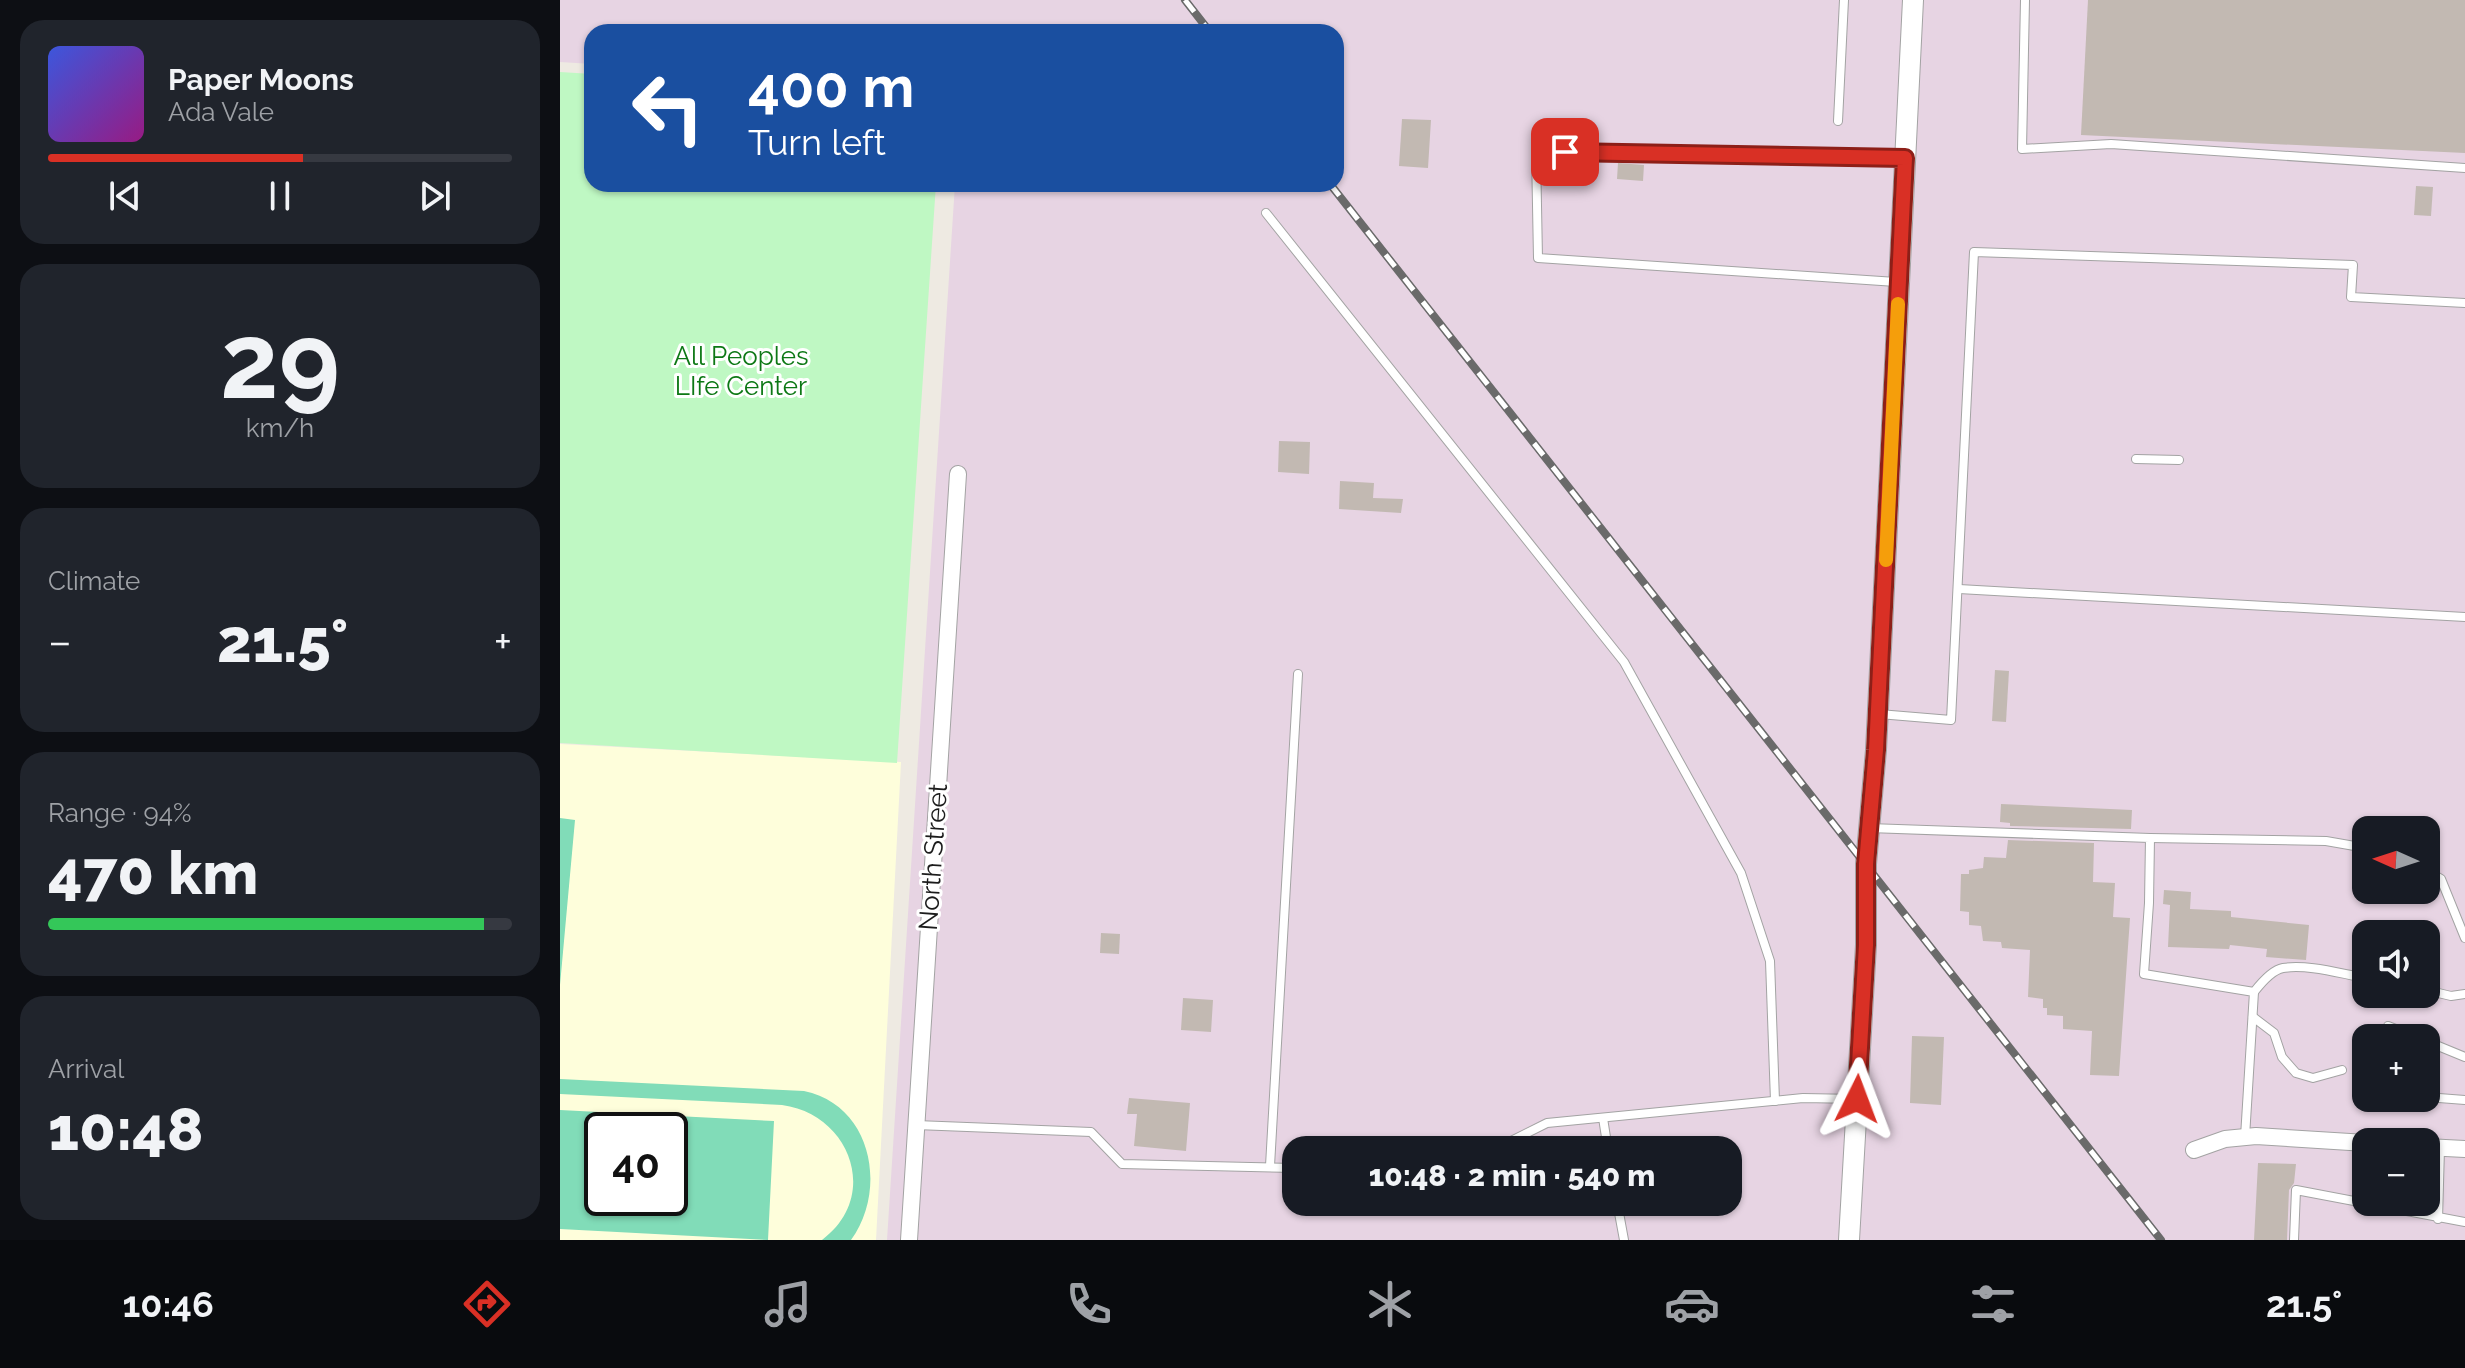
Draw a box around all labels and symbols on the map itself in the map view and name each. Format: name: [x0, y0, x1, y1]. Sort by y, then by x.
pin: [1531, 118, 1599, 186]
park label: All Peoples LIfe Center: [673, 341, 809, 401]
street label: North Street: [913, 782, 953, 931]
north arrow: [2352, 816, 2440, 904]
position arrow: [1815, 1057, 1899, 1141]
speed limit sign: 40: [584, 1112, 688, 1216]

